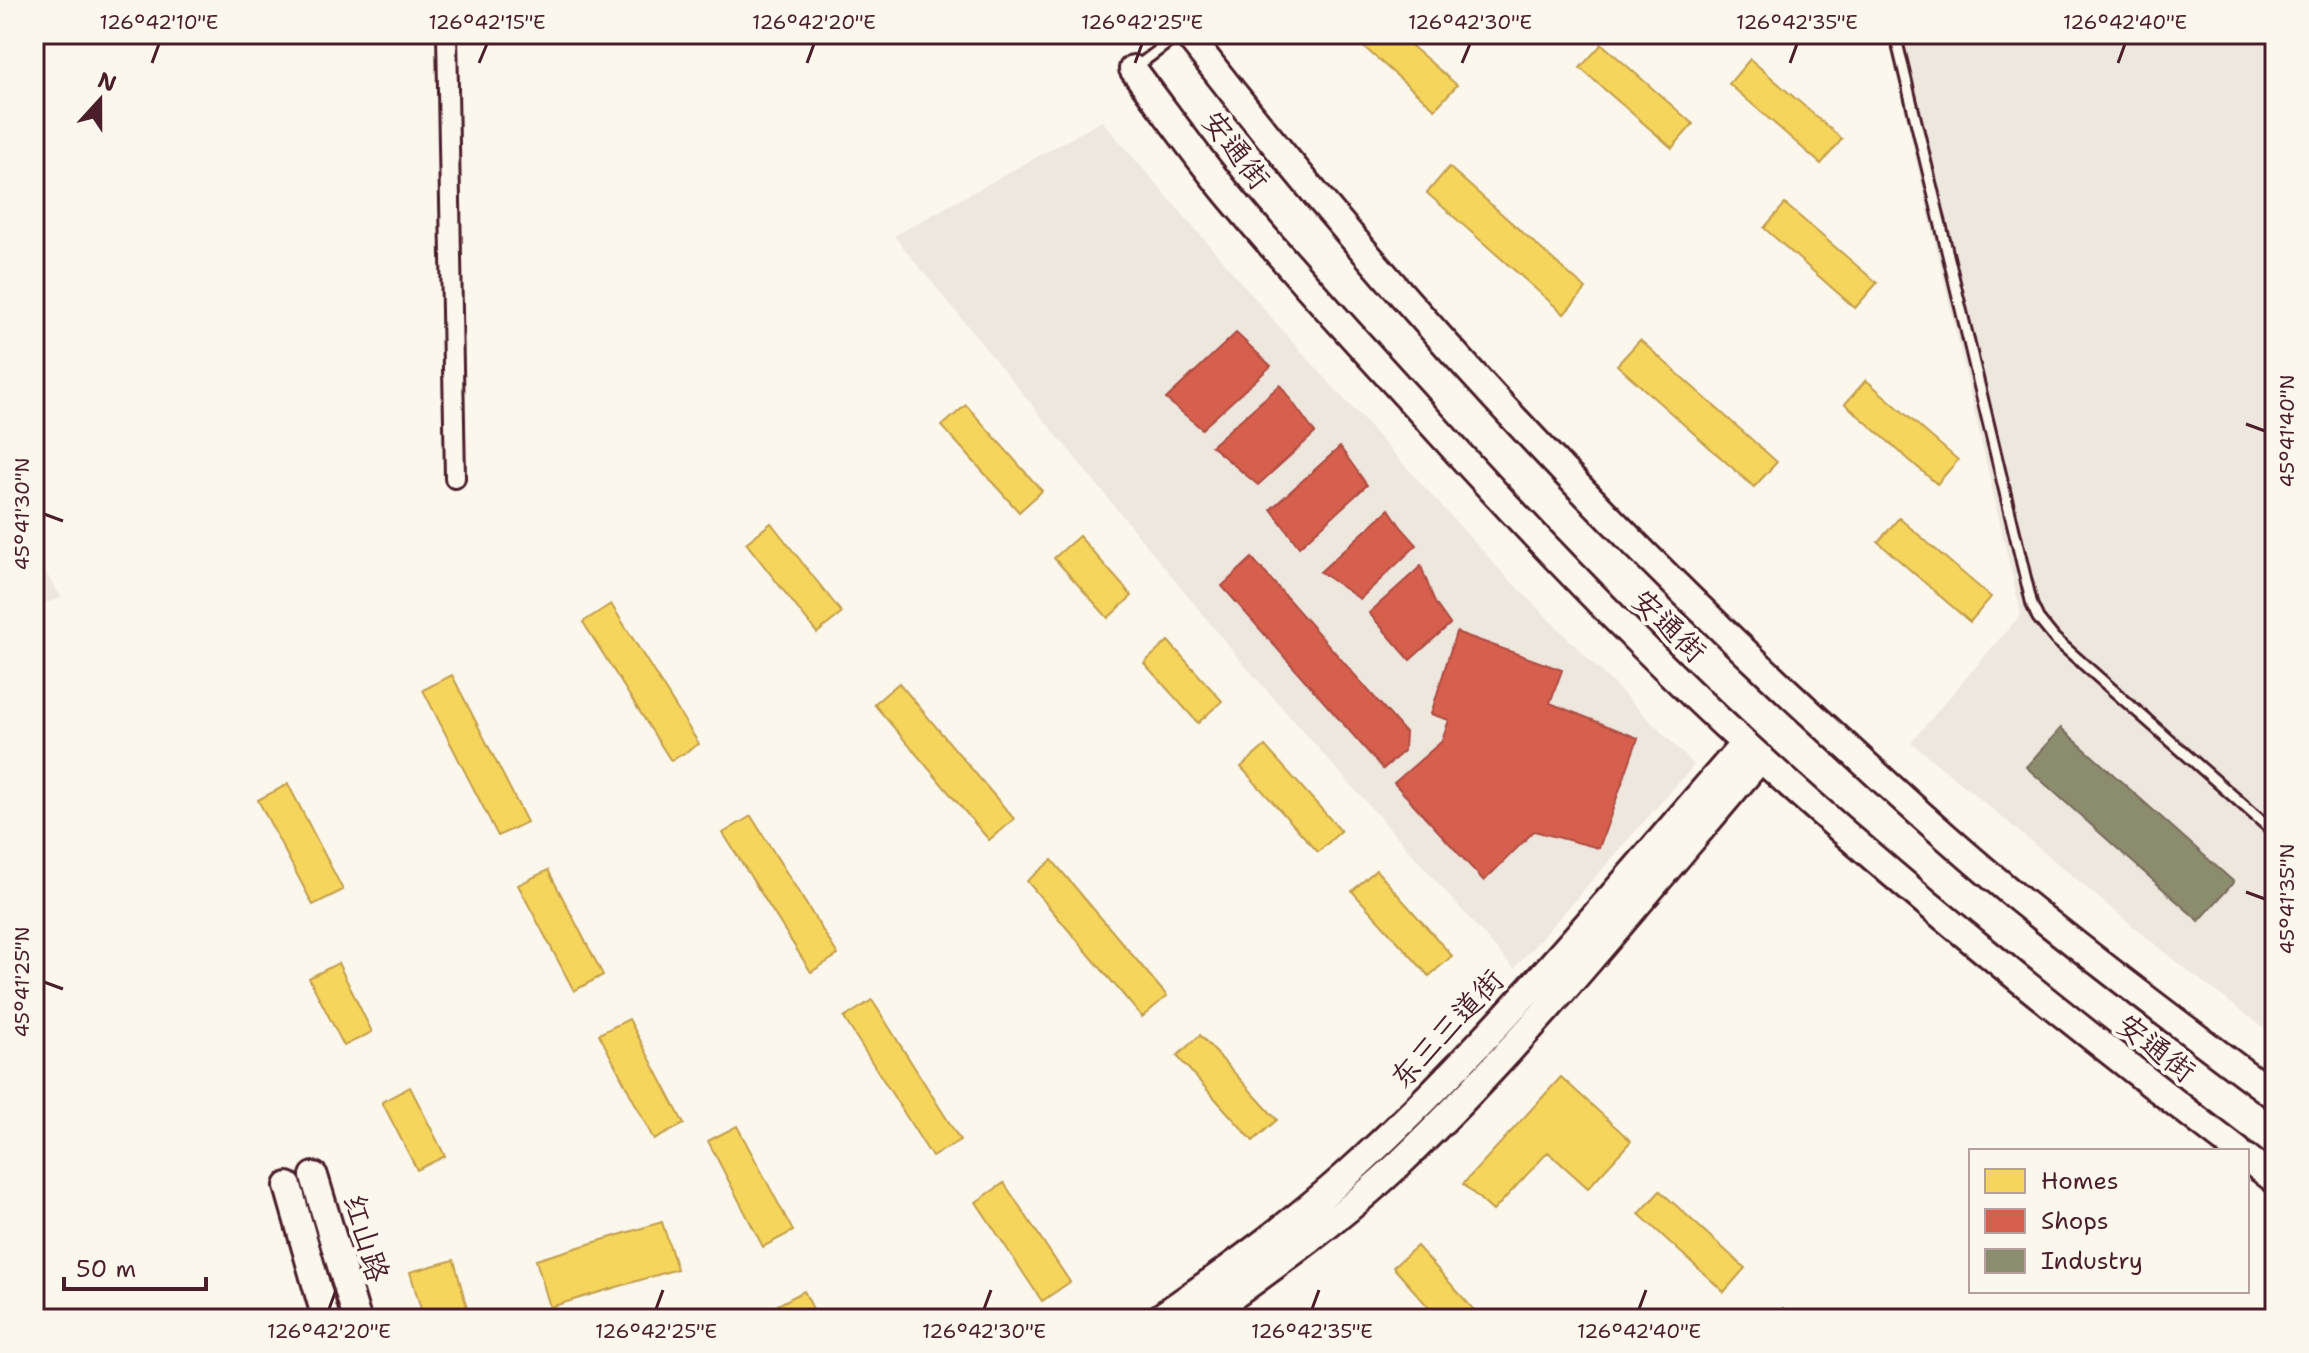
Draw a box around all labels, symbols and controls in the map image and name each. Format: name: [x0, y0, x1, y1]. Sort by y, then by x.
text: 126°42'10"E: [100, 9, 218, 35]
text: 126°42'15"E: [429, 9, 545, 35]
text: 126°42'20"E: [752, 9, 876, 35]
text: 126°42'25"E: [1081, 9, 1203, 35]
text: 126°42'30"E: [1408, 9, 1532, 35]
text: 126°42'35"E: [1736, 9, 1858, 35]
text: 126°42'40"E: [2063, 9, 2187, 35]
north arrow: [60, 60, 140, 140]
text: N: [94, 65, 120, 98]
street label: 安通街: [1193, 102, 1280, 198]
text: 45°41'40"N: [2274, 374, 2300, 488]
text: 45°41'30"N: [9, 457, 35, 571]
street label: 安通街: [1623, 580, 1716, 672]
text: 45°41'35"N: [2274, 844, 2300, 954]
text: 45°41'25"N: [9, 926, 35, 1038]
street label: 东三三道街: [1380, 960, 1513, 1097]
street label: 安通街: [2108, 1004, 2204, 1091]
legend: [1969, 1149, 2249, 1293]
text: Homes: [2041, 1165, 2119, 1197]
street label: 红山路: [334, 1189, 399, 1287]
text: Shops: [2041, 1205, 2109, 1237]
scale bar: [64, 1241, 206, 1291]
text: Industry: [2041, 1245, 2143, 1277]
text: 50 m: [76, 1253, 136, 1285]
text: 126°42'20"E: [267, 1318, 391, 1344]
text: 126°42'25"E: [595, 1318, 717, 1344]
text: 126°42'30"E: [922, 1318, 1046, 1344]
text: 126°42'35"E: [1251, 1318, 1373, 1344]
text: 126°42'40"E: [1577, 1318, 1701, 1344]

